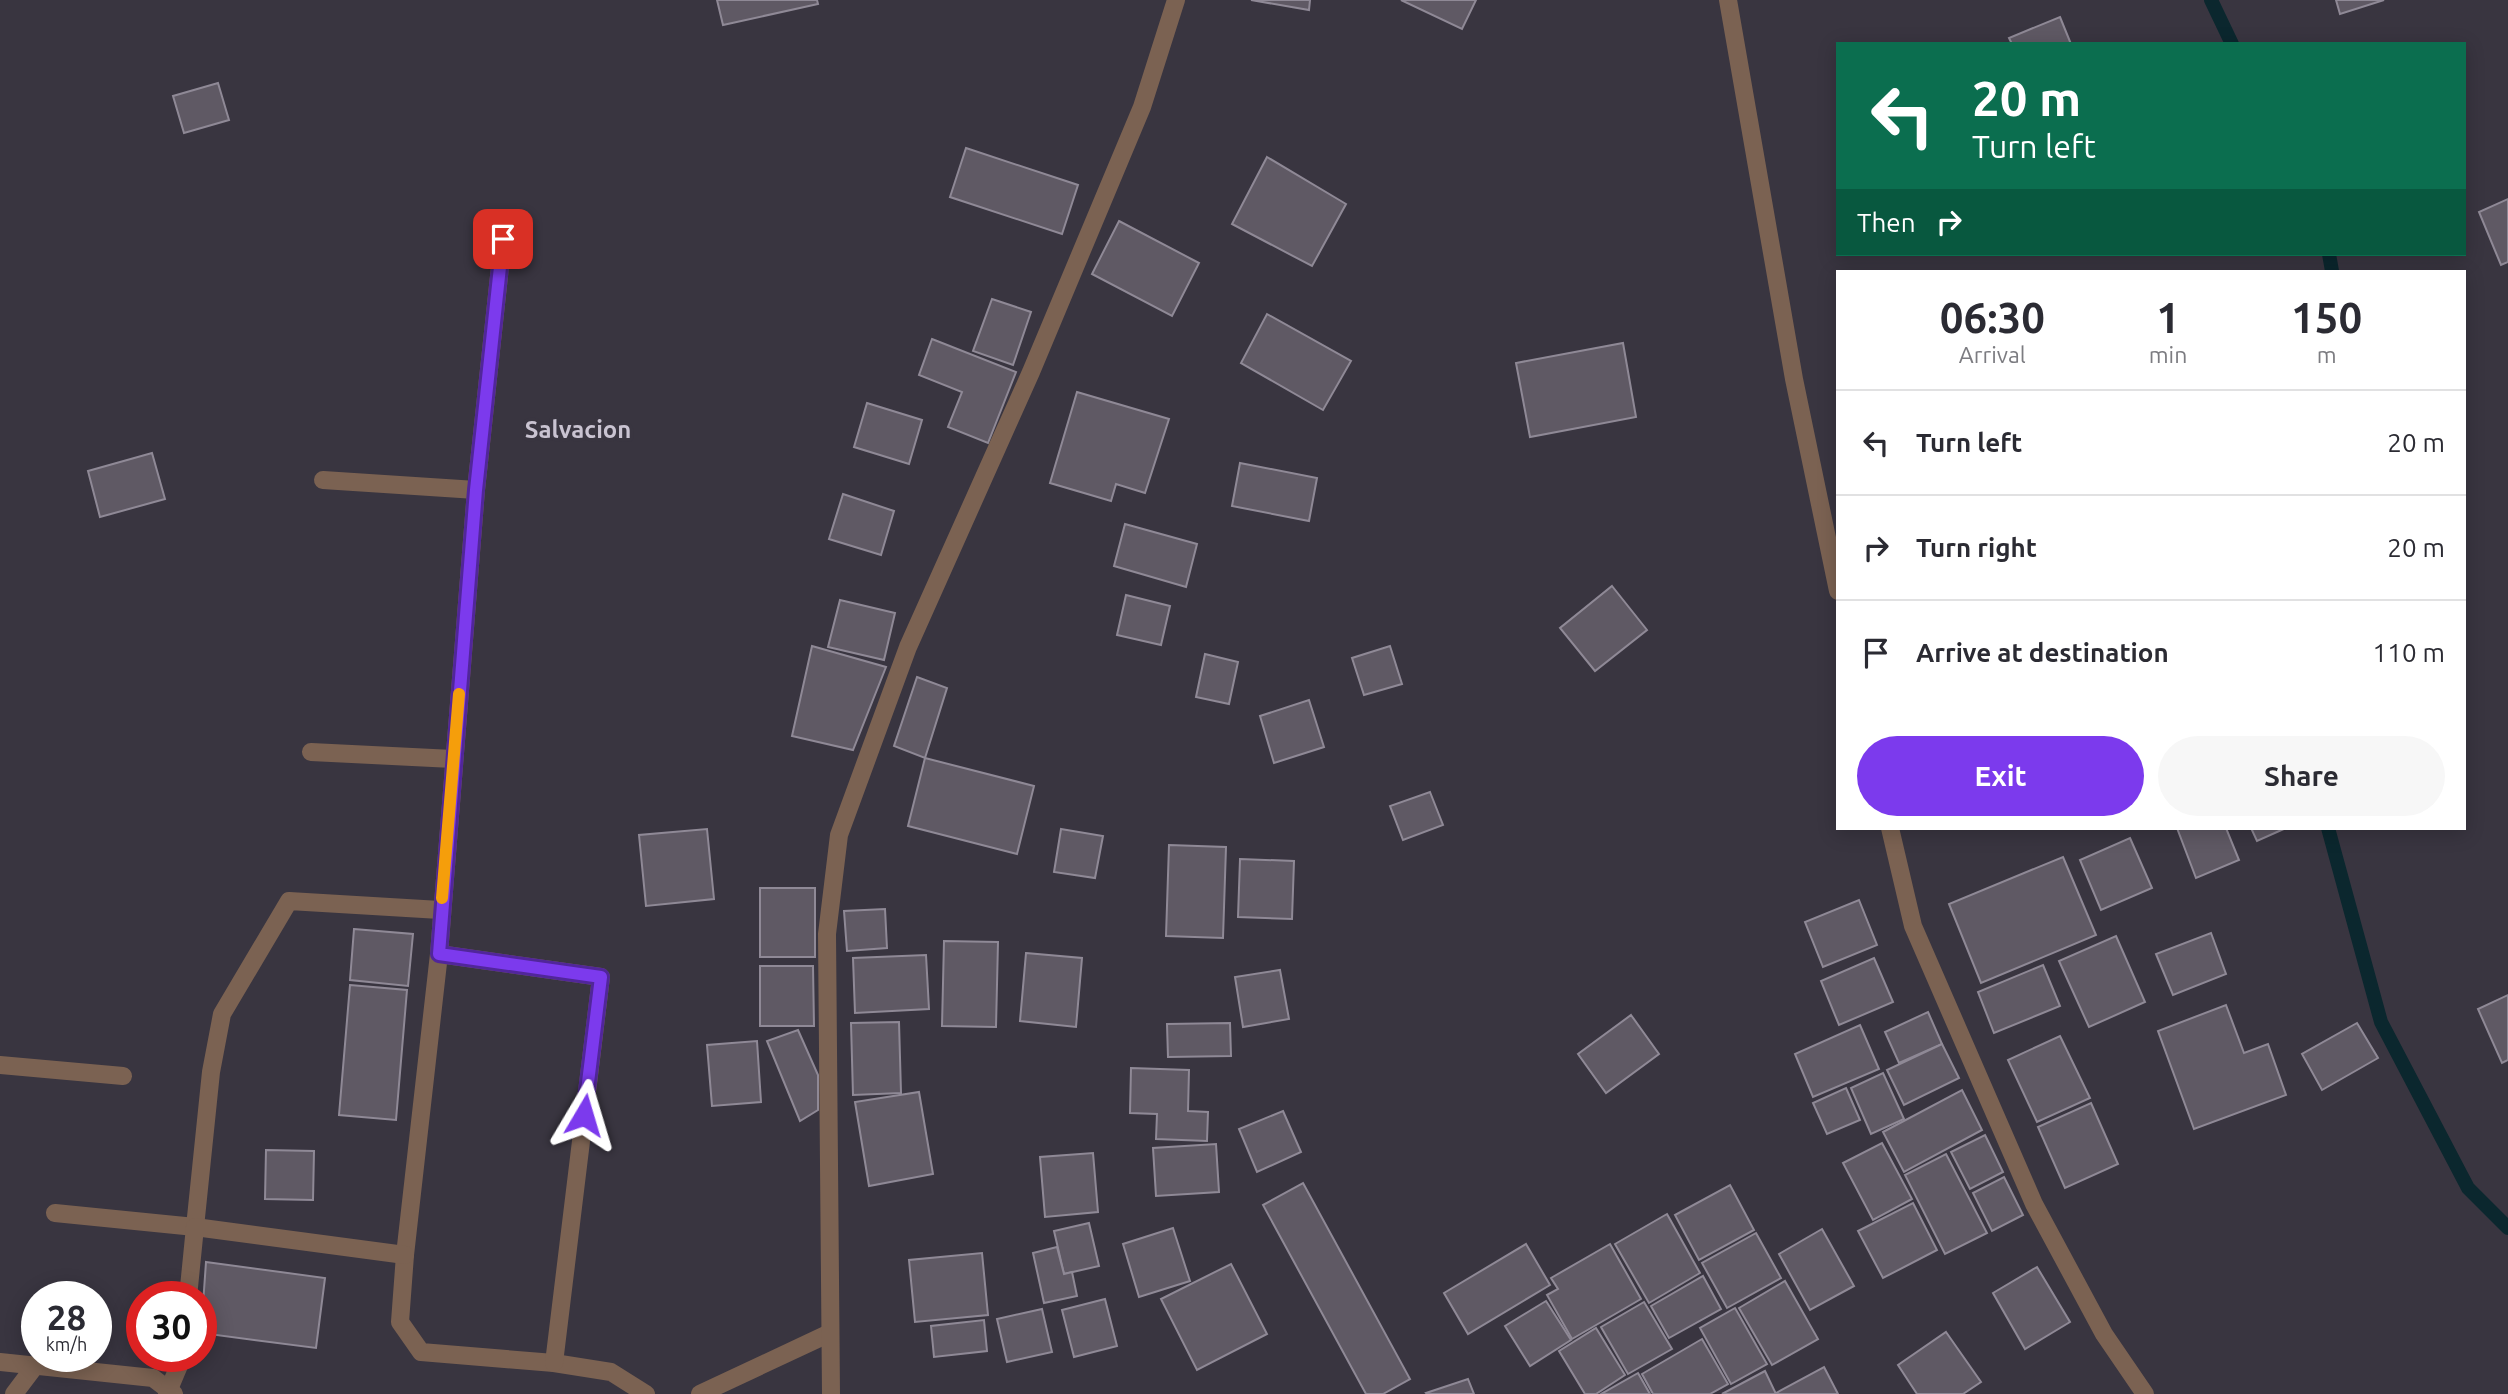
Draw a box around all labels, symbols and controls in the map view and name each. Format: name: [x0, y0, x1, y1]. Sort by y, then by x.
icon: left: [1857, 70, 1948, 161]
text: 20 m: [1972, 70, 2081, 125]
text: Turn left: [1972, 128, 2096, 164]
icon: right: [1930, 203, 1968, 241]
text: Then: [1857, 208, 1916, 237]
pin: [473, 209, 533, 269]
icon: arrive: [484, 220, 522, 258]
text: 06:30: [1940, 294, 2045, 341]
text: 1: [2156, 294, 2180, 341]
text: 150: [2291, 294, 2362, 341]
text: Arrival: [1959, 342, 2026, 367]
text: min: [2149, 342, 2187, 367]
text: m: [2317, 342, 2337, 367]
district label: Salvacion: [525, 416, 631, 443]
icon: left: [1857, 424, 1895, 462]
text: Turn left: [1916, 428, 2022, 457]
text: 20 m: [2387, 428, 2445, 457]
icon: right: [1857, 529, 1895, 567]
text: Turn right: [1916, 533, 2037, 562]
text: 20 m: [2387, 533, 2445, 562]
icon: arrive: [1857, 634, 1895, 672]
text: Arrive at destination: [1916, 638, 2169, 667]
text: 110 m: [2373, 638, 2445, 667]
button: Exit: [1857, 736, 2144, 816]
button: Share: [2158, 736, 2445, 816]
position arrow: [547, 1078, 621, 1152]
speed limit sign: 30: [126, 1281, 217, 1372]
text: 28: [47, 1297, 86, 1337]
text: km/h: [46, 1334, 87, 1354]

